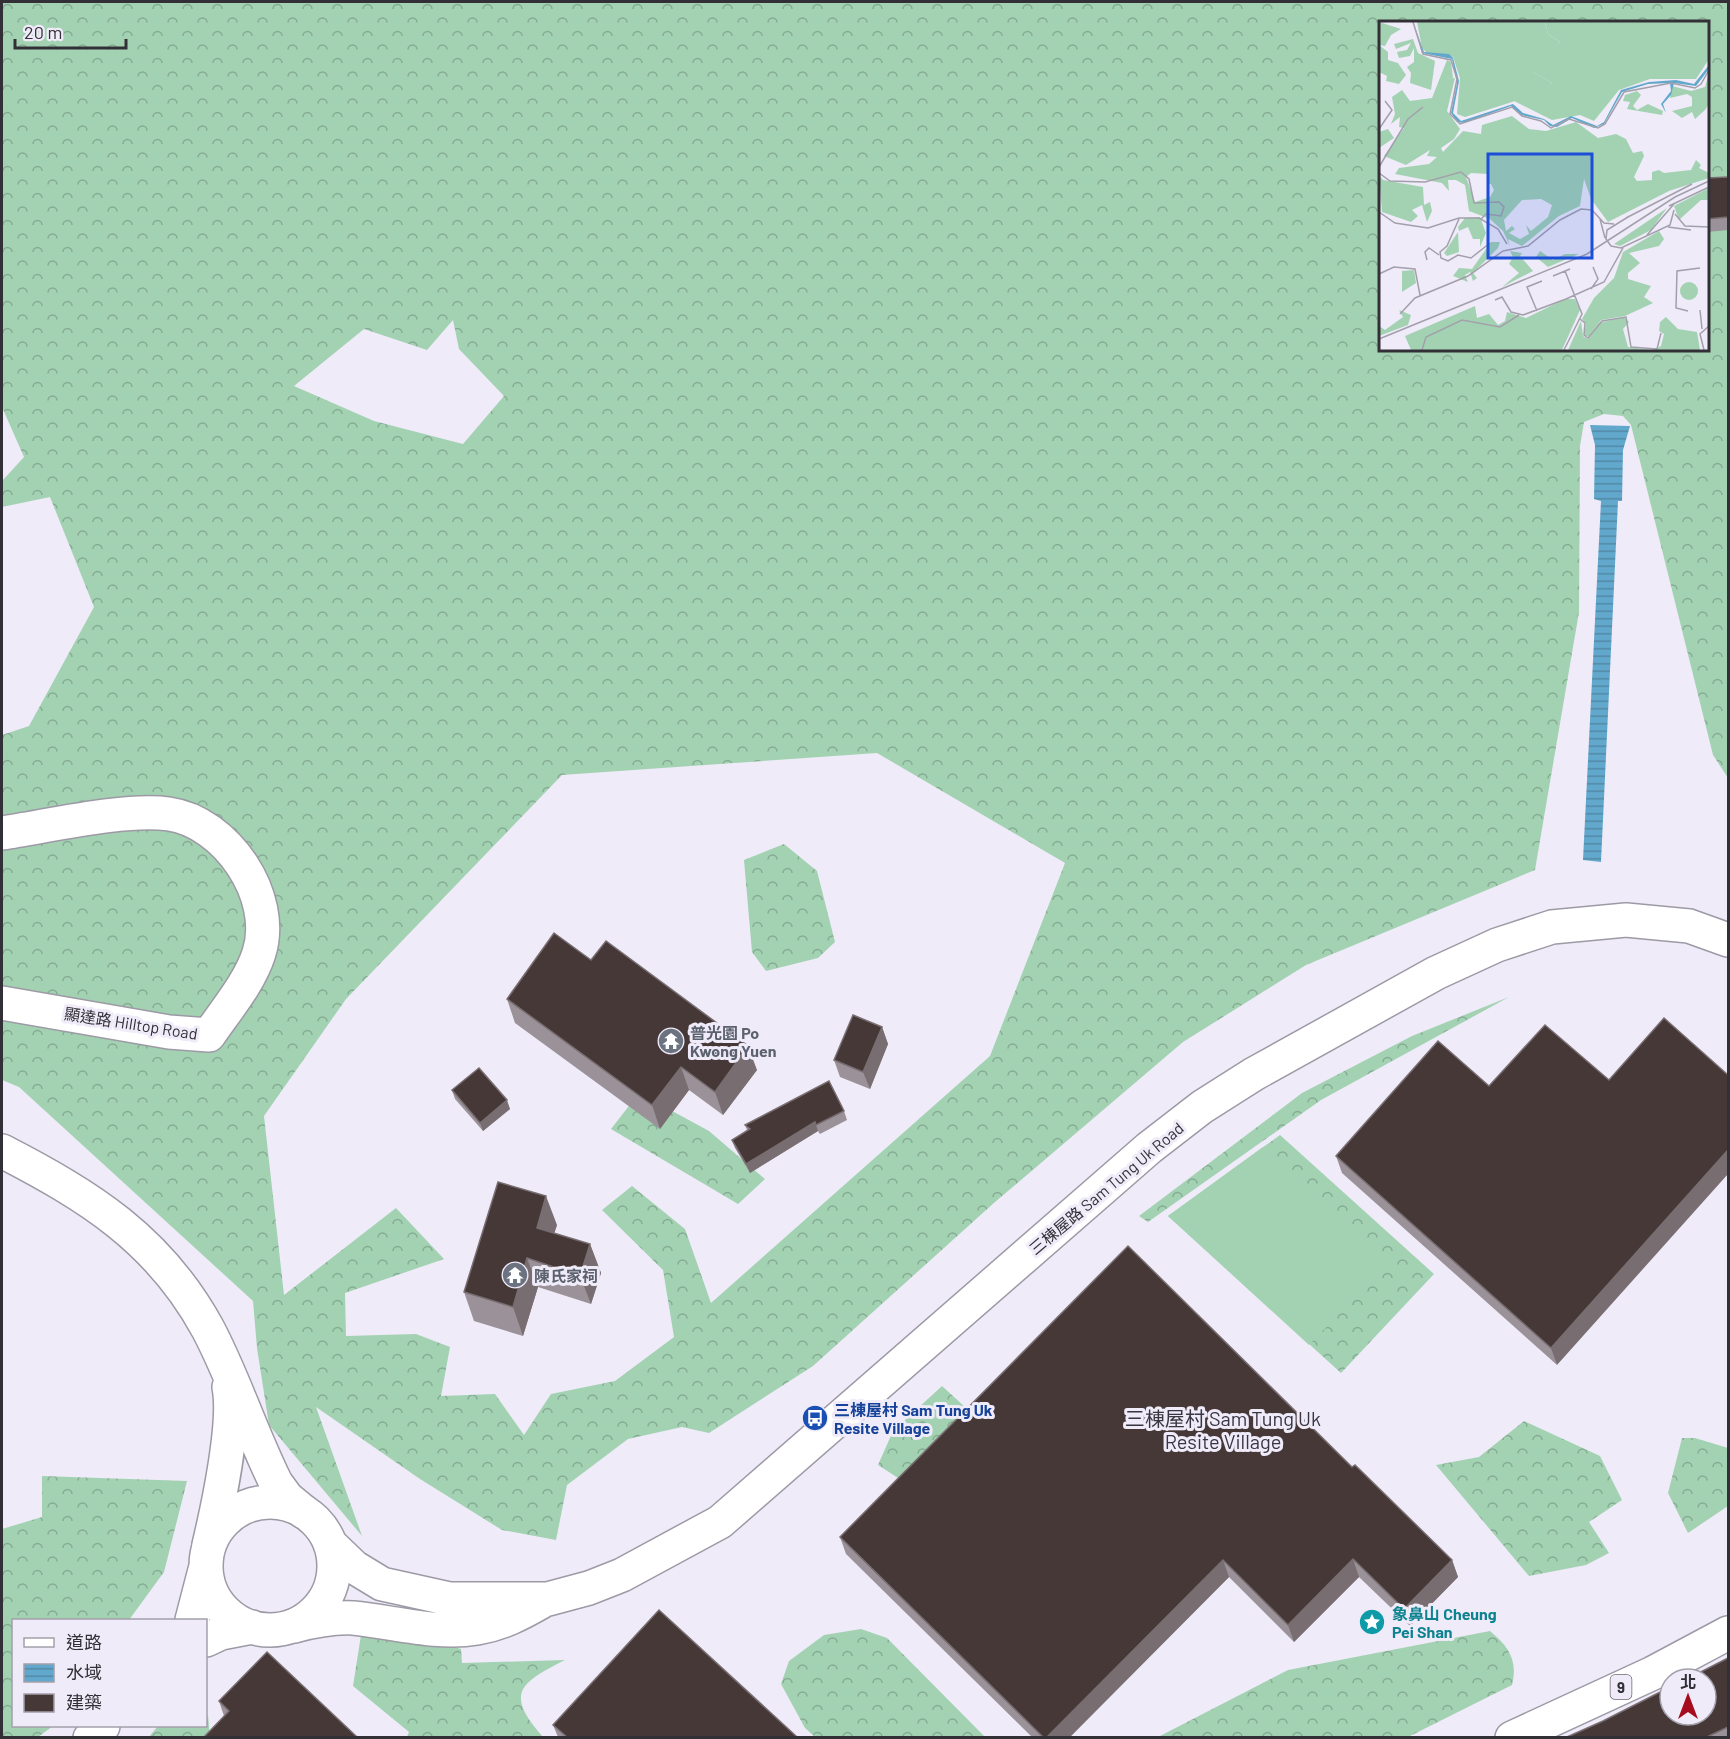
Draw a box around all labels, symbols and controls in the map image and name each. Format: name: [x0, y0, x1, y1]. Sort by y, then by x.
scale bar: [15, 12, 126, 50]
text: 20 m: [24, 21, 62, 43]
inset map: [1379, 21, 1709, 351]
street label: 顯達路 Hilltop Road: [63, 1003, 199, 1043]
place label: 普光園 Po Kwong Yuen: [690, 1023, 776, 1060]
temple icon: 普光園 Po Kwong Yuen: [656, 1026, 686, 1056]
street label: 三棟屋路 Sam Tung Uk Road: [1025, 1118, 1187, 1258]
temple icon: 陳氏家祠: [500, 1260, 530, 1290]
place label: 陳氏家祠: [534, 1266, 598, 1285]
place label: 三棟屋村 Sam Tung Uk Resite Village: [834, 1400, 993, 1437]
bus stop icon: 三棟屋村 Sam Tung Uk Resite Village: [800, 1403, 830, 1433]
district label: 三棟屋村 Sam Tung Uk Resite Village: [1125, 1406, 1321, 1453]
place label: 象鼻山 Cheung Pei Shan: [1392, 1604, 1497, 1641]
place icon: 象鼻山 Cheung Pei Shan: [1357, 1607, 1387, 1637]
legend: [12, 1619, 207, 1727]
text: 道路: [66, 1631, 102, 1653]
text: 水域: [66, 1661, 102, 1683]
north arrow: [1658, 1667, 1718, 1727]
text: 北: [1680, 1672, 1696, 1691]
road number: 9: [1610, 1675, 1632, 1699]
text: 建築: [66, 1691, 102, 1713]

